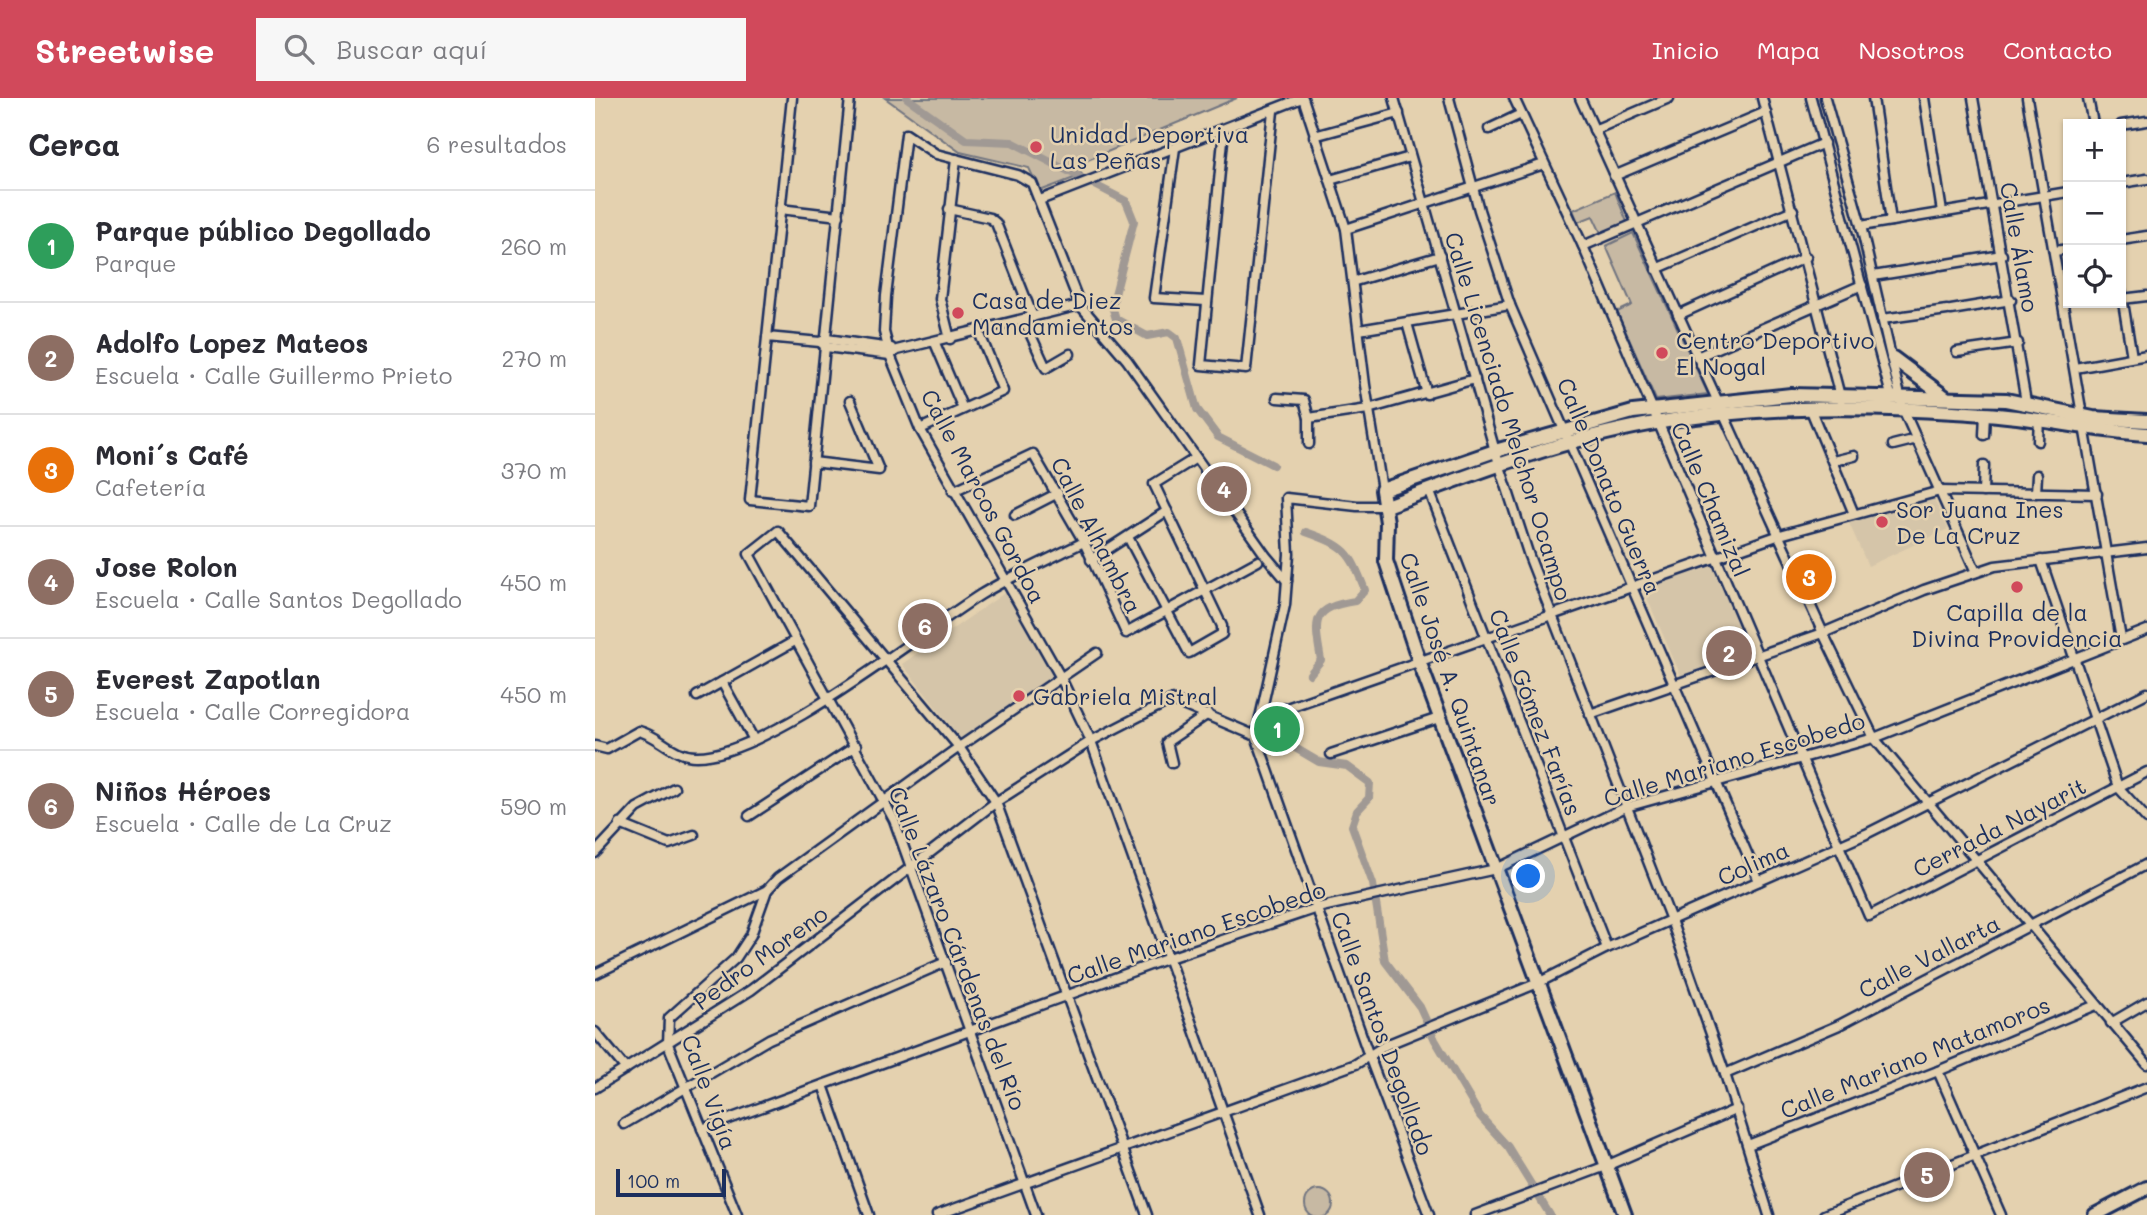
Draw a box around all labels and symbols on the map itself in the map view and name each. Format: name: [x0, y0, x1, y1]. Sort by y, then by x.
place label: Unidad Deportiva Las Peñas: [1050, 119, 1249, 175]
marker: Unidad Deportiva Las Peñas: [1028, 139, 1044, 155]
street label: Calle Álamo: [1994, 179, 2046, 315]
street label: Calle Licenciado Melchor Ocampo: [1439, 228, 1579, 604]
place label: Casa de Diez Mandamientos: [972, 285, 1134, 341]
marker: Casa de Diez Mandamientos: [950, 305, 966, 321]
place label: Centro Deportivo El Nogal: [1676, 325, 1874, 381]
marker: Centro Deportivo El Nogal: [1654, 345, 1670, 361]
street label: Calle Donato Guerra: [1551, 373, 1669, 599]
street label: Calle Marcos Gordoa: [915, 384, 1053, 608]
street label: Calle Chamizal: [1665, 417, 1757, 581]
street label: Calle Alhambra: [1045, 452, 1149, 618]
pin: 4: [1201, 463, 1247, 515]
place label: Sor Juana Ines De La Cruz: [1896, 494, 2064, 550]
marker: Sor Juana Ines De La Cruz: [1874, 514, 1890, 530]
street label: Calle José A. Quintanar: [1393, 548, 1509, 810]
pin: 3: [1786, 551, 1832, 603]
marker: Capilla de la Divina Providencia: [2009, 579, 2025, 595]
place label: Capilla de la Divina Providencia: [1911, 597, 2123, 653]
pin: 6: [902, 600, 948, 652]
street label: Calle Gómez Farías: [1483, 605, 1589, 819]
pin: 2: [1706, 627, 1752, 679]
place label: Gabriela Mistral: [1033, 681, 1218, 711]
marker: Gabriela Mistral: [1011, 688, 1027, 704]
pin: 1: [1254, 703, 1300, 755]
street label: Calle Mariano Escobedo: [1600, 705, 1868, 813]
street label: Cerrada Nayarit: [1907, 770, 2091, 884]
street label: Calle Lázaro Cárdenas del Río: [882, 782, 1034, 1114]
street label: Colima: [1712, 834, 1794, 892]
your location: [1511, 859, 1545, 893]
street label: Calle Mariano Escobedo: [1063, 874, 1329, 990]
street label: Pedro Moreno: [687, 898, 833, 1016]
street label: Calle Santos Degollado: [1325, 907, 1441, 1159]
street label: Calle Vallarta: [1853, 907, 2005, 1005]
street label: Calle Mariano Matamoros: [1776, 989, 2054, 1125]
street label: Calle Vigía: [675, 1030, 745, 1154]
pin: 5: [1904, 1149, 1950, 1201]
scale bar: [616, 1166, 726, 1198]

